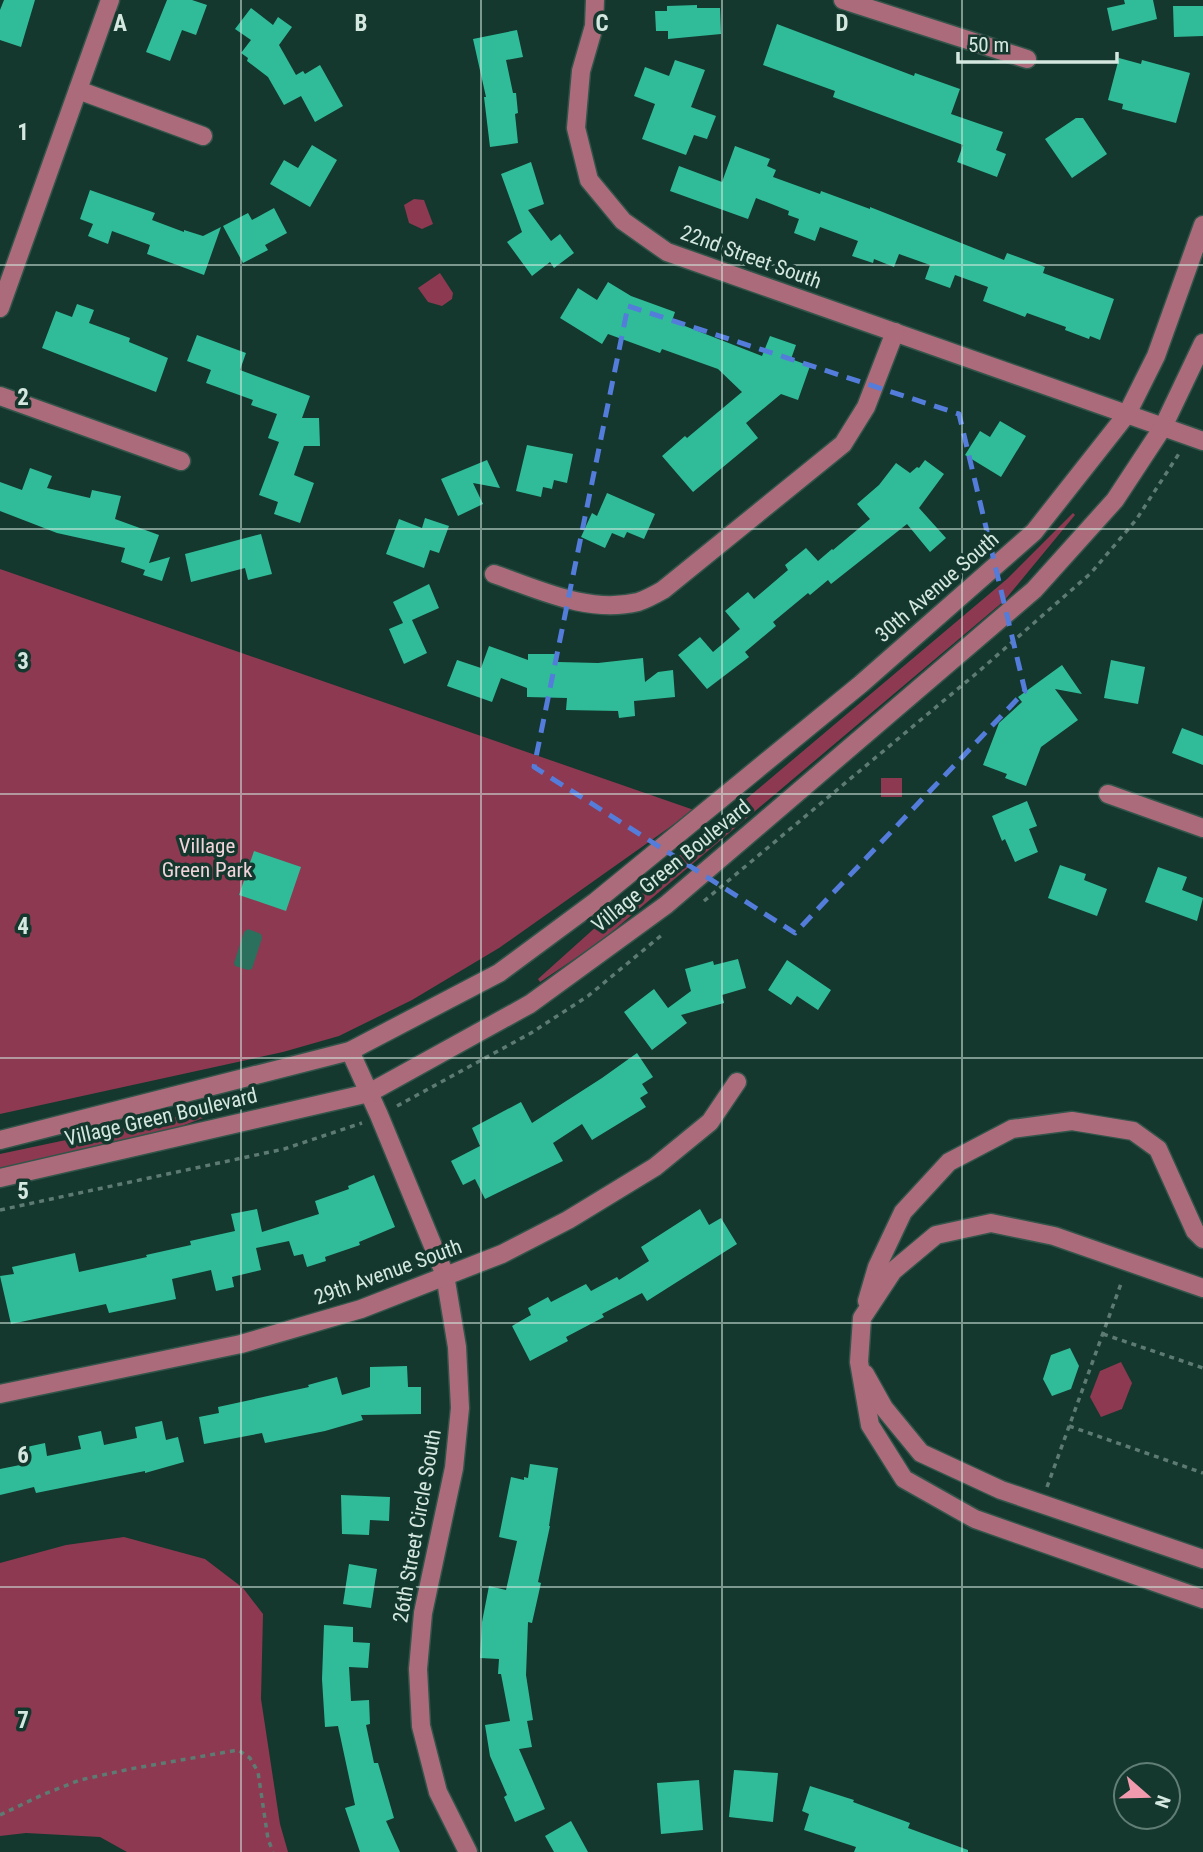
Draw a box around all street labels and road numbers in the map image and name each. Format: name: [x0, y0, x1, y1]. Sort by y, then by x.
street label: 22nd Street South: [677, 220, 825, 294]
street label: 30th Avenue South: [871, 527, 1003, 647]
street label: Village Green Boulevard: [587, 795, 755, 937]
street label: Village Green Boulevard: [62, 1083, 260, 1151]
street label: 29th Avenue South: [311, 1234, 465, 1310]
street label: 26th Street Circle South: [388, 1427, 446, 1625]

